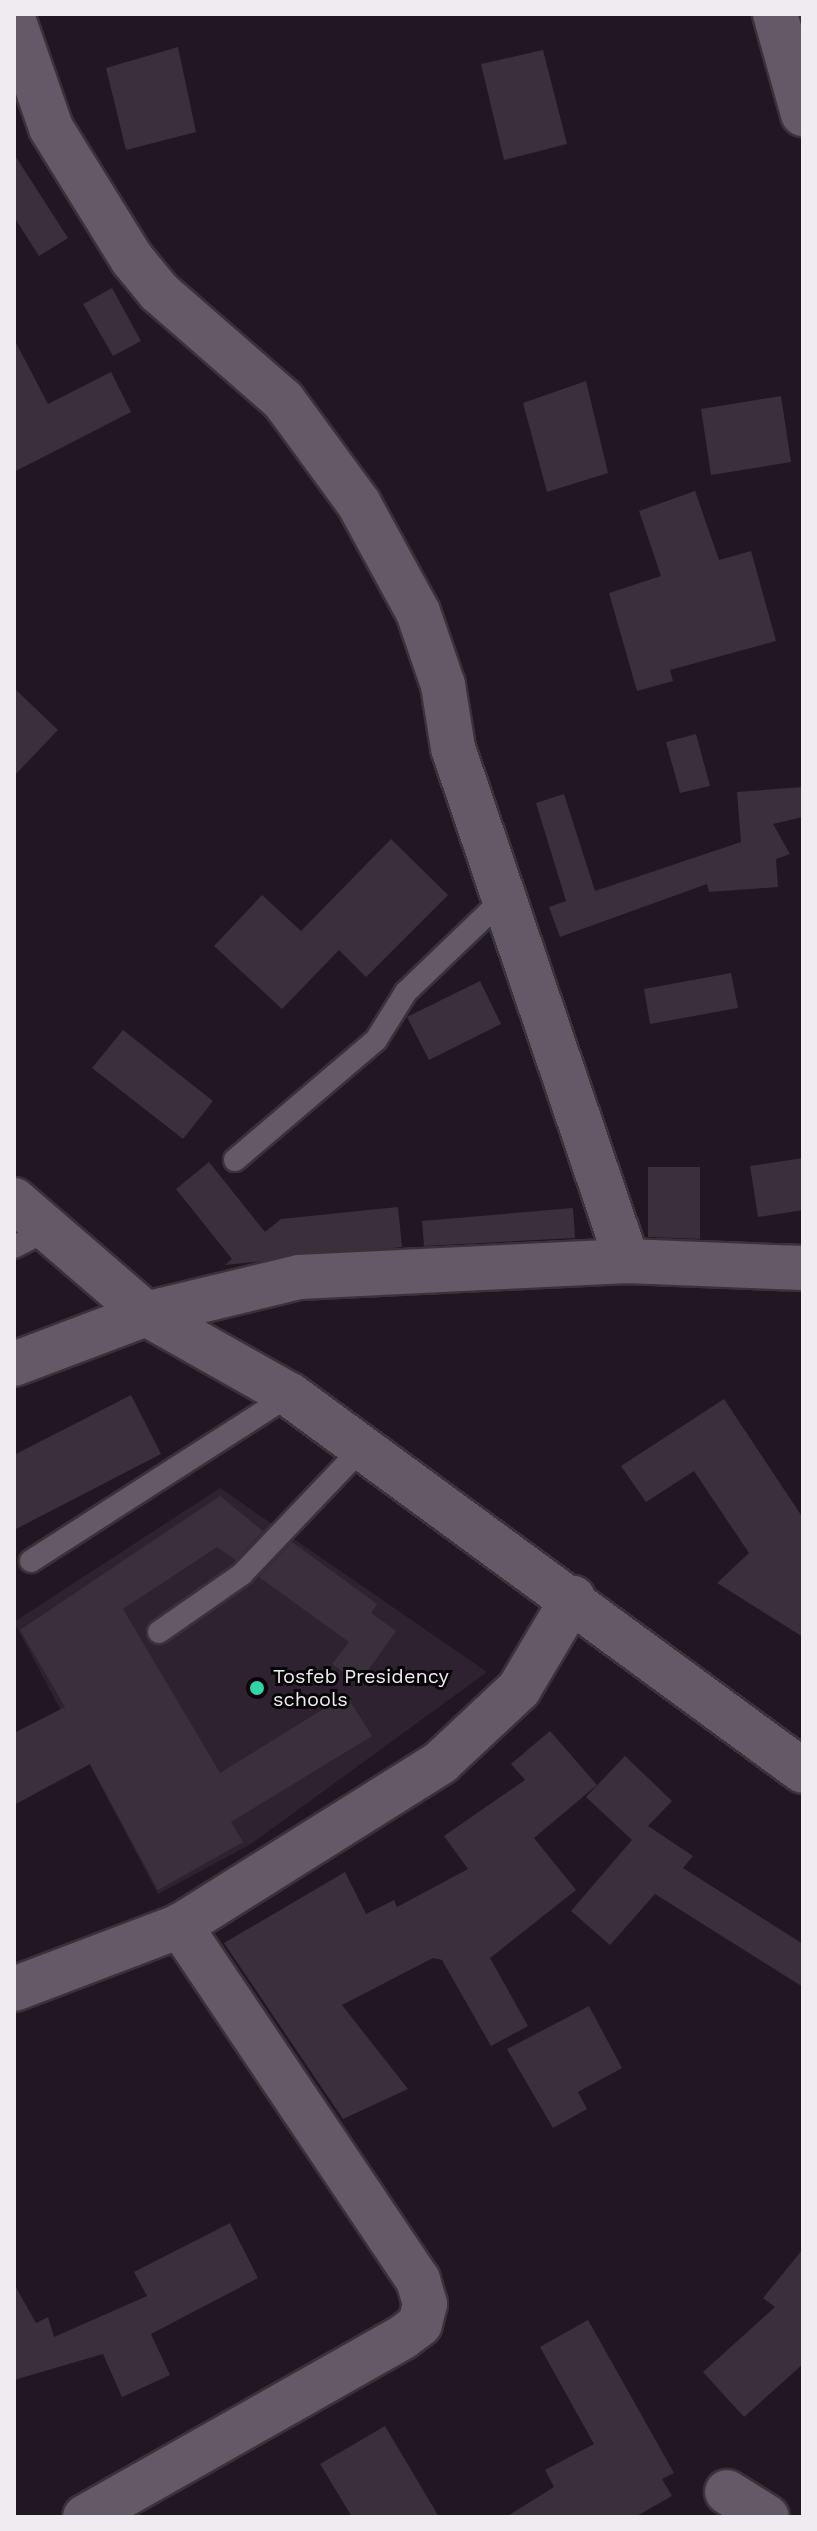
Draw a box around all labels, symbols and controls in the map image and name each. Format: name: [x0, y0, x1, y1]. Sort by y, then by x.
place label: Tosfeb Presidency schools: [273, 1664, 449, 1711]
marker: Tosfeb Presidency schools: [248, 1679, 266, 1697]

